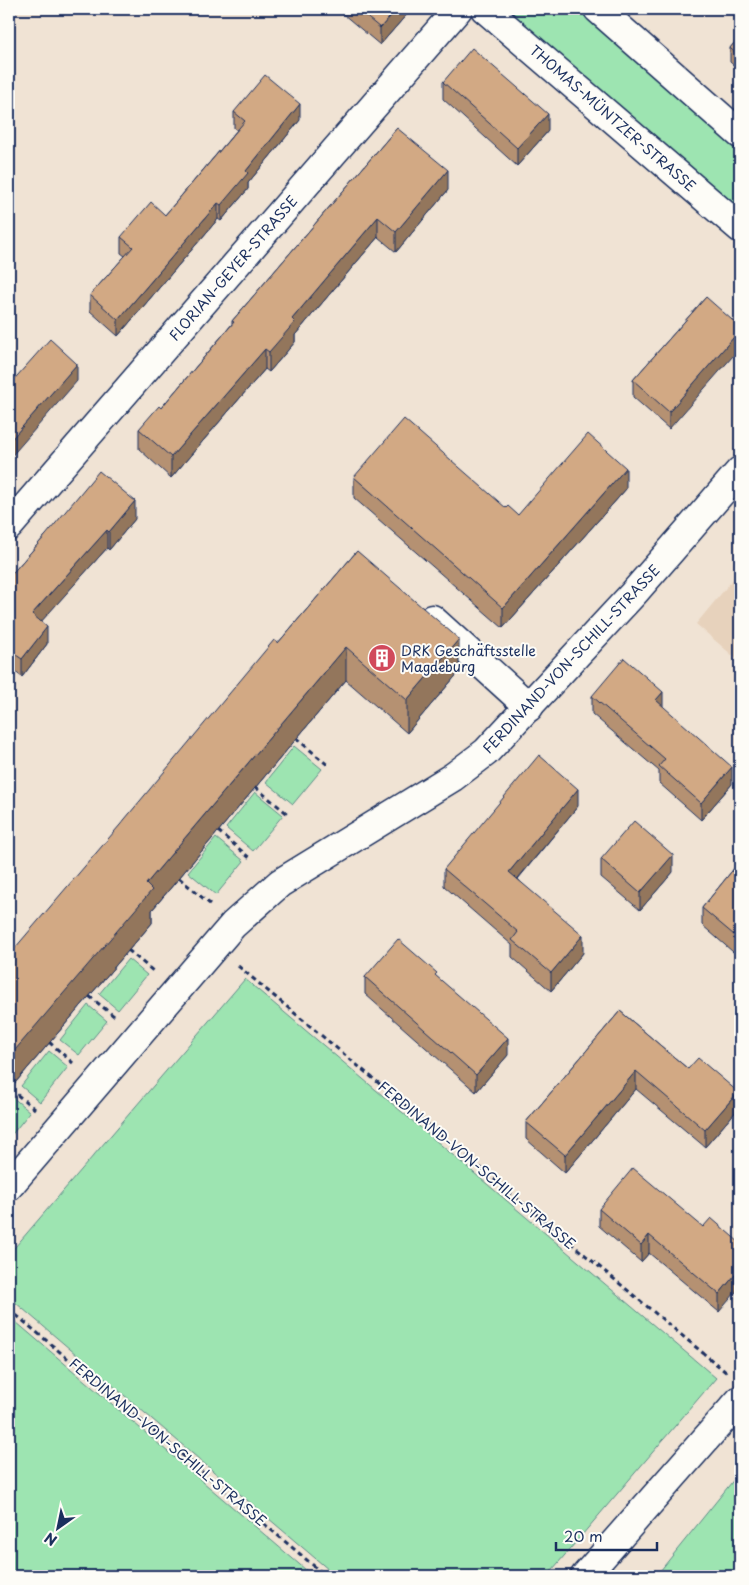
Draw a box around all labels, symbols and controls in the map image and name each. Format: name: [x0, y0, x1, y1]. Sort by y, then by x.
street label: THOMAS-MÜNTZER-STRASSE: [525, 40, 701, 196]
street label: FLORIAN-GEYER-STRASSE: [164, 191, 302, 345]
street label: FERDINAND-VON-SCHILL-STRASSE: [477, 560, 665, 758]
place label: DRK Geschäftsstelle Magdeburg: [401, 640, 536, 677]
building icon: DRK Geschäftsstelle Magdeburg: [367, 643, 397, 673]
street label: FERDINAND-VON-SCHILL-STRASSE: [374, 1076, 580, 1254]
street label: FERDINAND-VON-SCHILL-STRASSE: [65, 1353, 271, 1531]
north arrow: [32, 1502, 82, 1552]
scale bar: [556, 1520, 658, 1552]
text: 20 m: [564, 1524, 603, 1547]
text: N: [40, 1527, 61, 1551]

